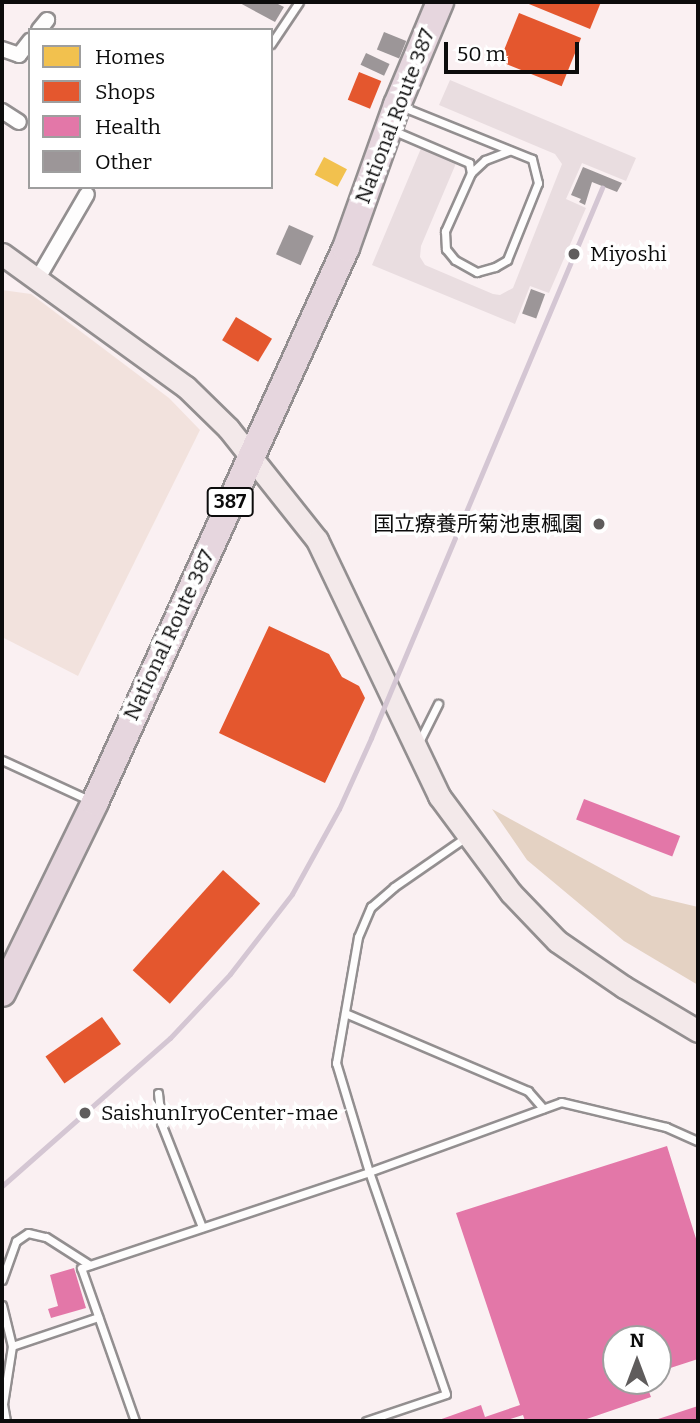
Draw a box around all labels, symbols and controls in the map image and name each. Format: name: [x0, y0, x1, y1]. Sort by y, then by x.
street label: National Route 387: [350, 25, 440, 207]
legend: [28, 28, 273, 189]
scale bar: [448, 28, 583, 72]
text: 50 m: [457, 41, 506, 67]
text: Homes: [95, 44, 165, 70]
text: Shops: [95, 79, 155, 105]
text: Health: [95, 114, 161, 140]
text: Other: [95, 149, 152, 175]
place label: Miyoshi: [590, 241, 667, 267]
marker: Miyoshi: [564, 244, 584, 264]
road number: 387: [205, 486, 254, 517]
place label: 国立療養所菊池恵楓園: [373, 511, 583, 537]
marker: 国立療養所菊池恵楓園: [589, 514, 609, 534]
street label: National Route 387: [118, 546, 220, 724]
place label: SaishunIryoCenter-mae: [101, 1100, 338, 1126]
marker: SaishunIryoCenter-mae: [75, 1103, 95, 1123]
north arrow: [602, 1325, 672, 1395]
text: N: [630, 1329, 644, 1352]

